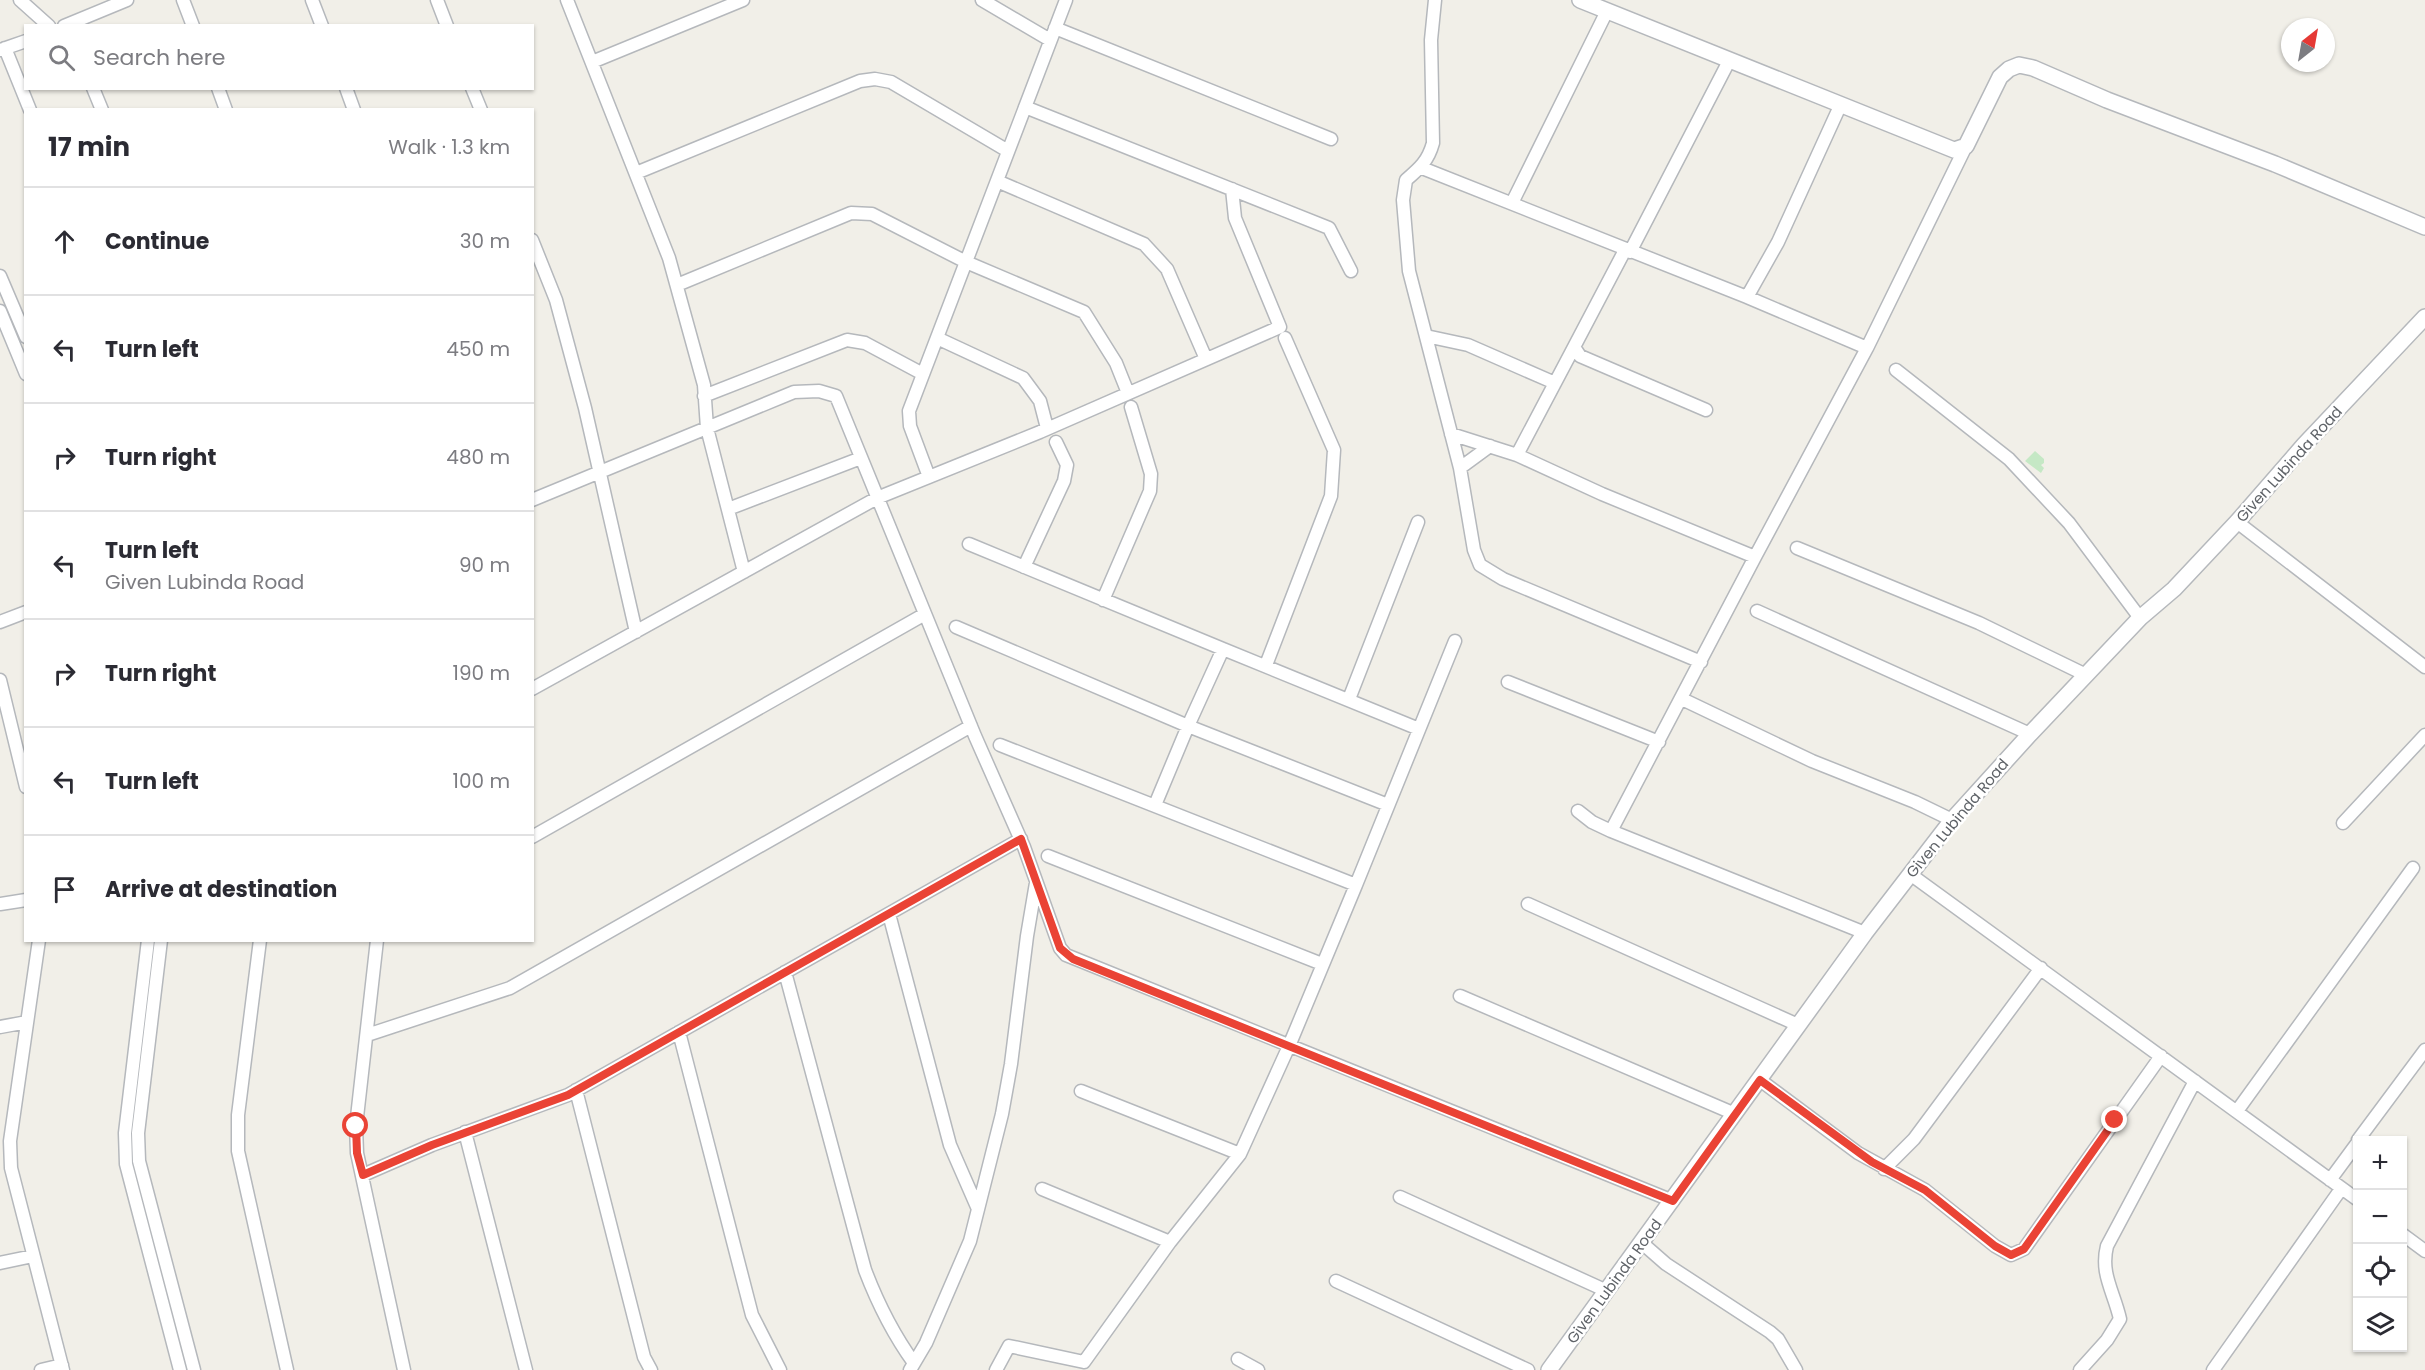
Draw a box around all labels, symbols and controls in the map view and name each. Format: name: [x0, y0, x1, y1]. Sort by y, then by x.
north arrow: [2281, 18, 2335, 72]
search box: [24, 24, 534, 90]
icon: search: [45, 41, 78, 74]
text: Search here: [93, 42, 226, 73]
text: 17 min: [48, 129, 130, 165]
text: Walk · 1.3 km: [388, 133, 510, 161]
icon: ahead: [48, 225, 81, 258]
text: Continue: [105, 226, 209, 257]
text: 30 m: [460, 227, 510, 255]
icon: left: [48, 333, 81, 366]
text: Turn left: [105, 334, 199, 365]
text: 450 m: [446, 335, 510, 363]
street label: Given Lubinda Road: [2231, 401, 2347, 527]
icon: right: [48, 441, 81, 474]
text: Turn right: [105, 442, 216, 473]
text: 480 m: [446, 443, 510, 471]
text: Turn left: [105, 535, 199, 566]
icon: left: [48, 549, 81, 582]
text: 90 m: [459, 551, 510, 579]
text: Given Lubinda Road: [105, 568, 304, 596]
icon: right: [48, 657, 81, 690]
text: Turn right: [105, 658, 216, 689]
text: 190 m: [453, 659, 510, 687]
street label: Given Lubinda Road: [1901, 754, 2013, 882]
icon: left: [48, 765, 81, 798]
text: Turn left: [105, 766, 199, 797]
text: 100 m: [453, 767, 510, 795]
icon: arrive: [48, 873, 81, 906]
text: Arrive at destination: [105, 874, 337, 905]
route end: [2101, 1106, 2127, 1132]
route start: [342, 1112, 368, 1138]
map controls: [2353, 1136, 2407, 1352]
button: +: [2353, 1136, 2407, 1190]
button: −: [2353, 1190, 2407, 1244]
street label: Given Lubinda Road: [1562, 1214, 1666, 1348]
button: locate: [2353, 1244, 2407, 1298]
button: layers: [2353, 1298, 2407, 1352]

